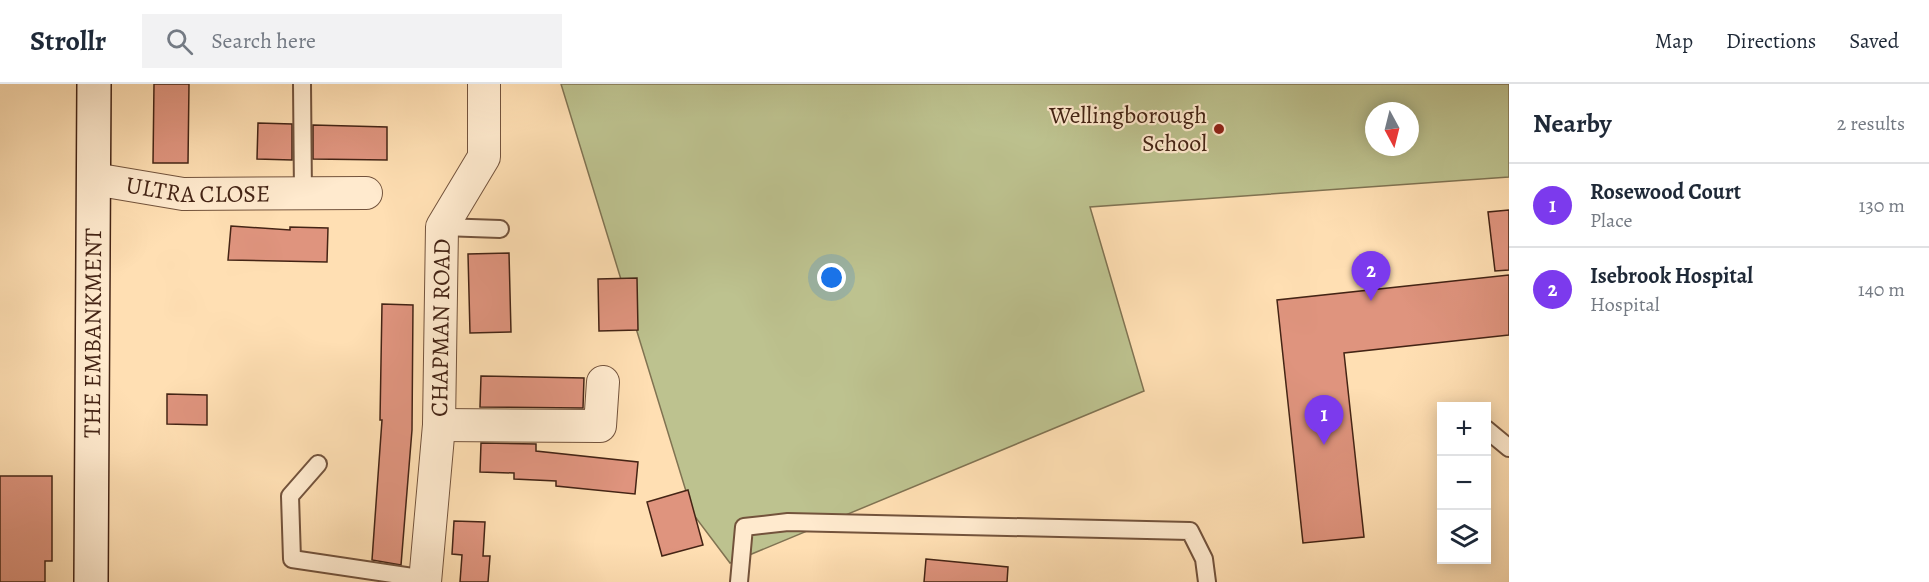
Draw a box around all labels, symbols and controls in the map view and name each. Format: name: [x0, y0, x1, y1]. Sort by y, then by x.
search box: [142, 14, 562, 68]
text: Strollr: [30, 22, 106, 60]
icon: search: [163, 25, 196, 58]
text: Search here: [211, 26, 316, 56]
text: Map: [1655, 27, 1693, 55]
text: Directions: [1726, 27, 1816, 55]
text: Saved: [1849, 27, 1899, 55]
place label: Wellingborough School: [1048, 99, 1207, 159]
north arrow: [1365, 102, 1419, 156]
text: Nearby: [1533, 106, 1612, 141]
text: 2 results: [1837, 110, 1905, 137]
marker: Wellingborough School: [1212, 122, 1226, 136]
street label: ULTRA CLOSE: [123, 169, 270, 210]
text: Rosewood Court: [1590, 177, 1741, 207]
text: 1: [1549, 192, 1556, 219]
text: 130 m: [1859, 192, 1905, 219]
text: Place: [1590, 207, 1632, 234]
street label: THE EMBANKMENT: [76, 228, 109, 438]
street label: CHAPMAN ROAD: [423, 238, 458, 417]
pin: 2: [1352, 252, 1390, 301]
text: Isebrook Hospital: [1590, 261, 1753, 291]
your location: [817, 263, 846, 292]
text: 2: [1548, 276, 1557, 303]
text: 140 m: [1858, 276, 1905, 303]
text: Hospital: [1590, 291, 1660, 318]
pin: 1: [1304, 396, 1344, 445]
map controls: [1437, 402, 1491, 564]
button: +: [1437, 402, 1491, 456]
button: −: [1437, 456, 1491, 510]
button: layers: [1437, 510, 1491, 564]

